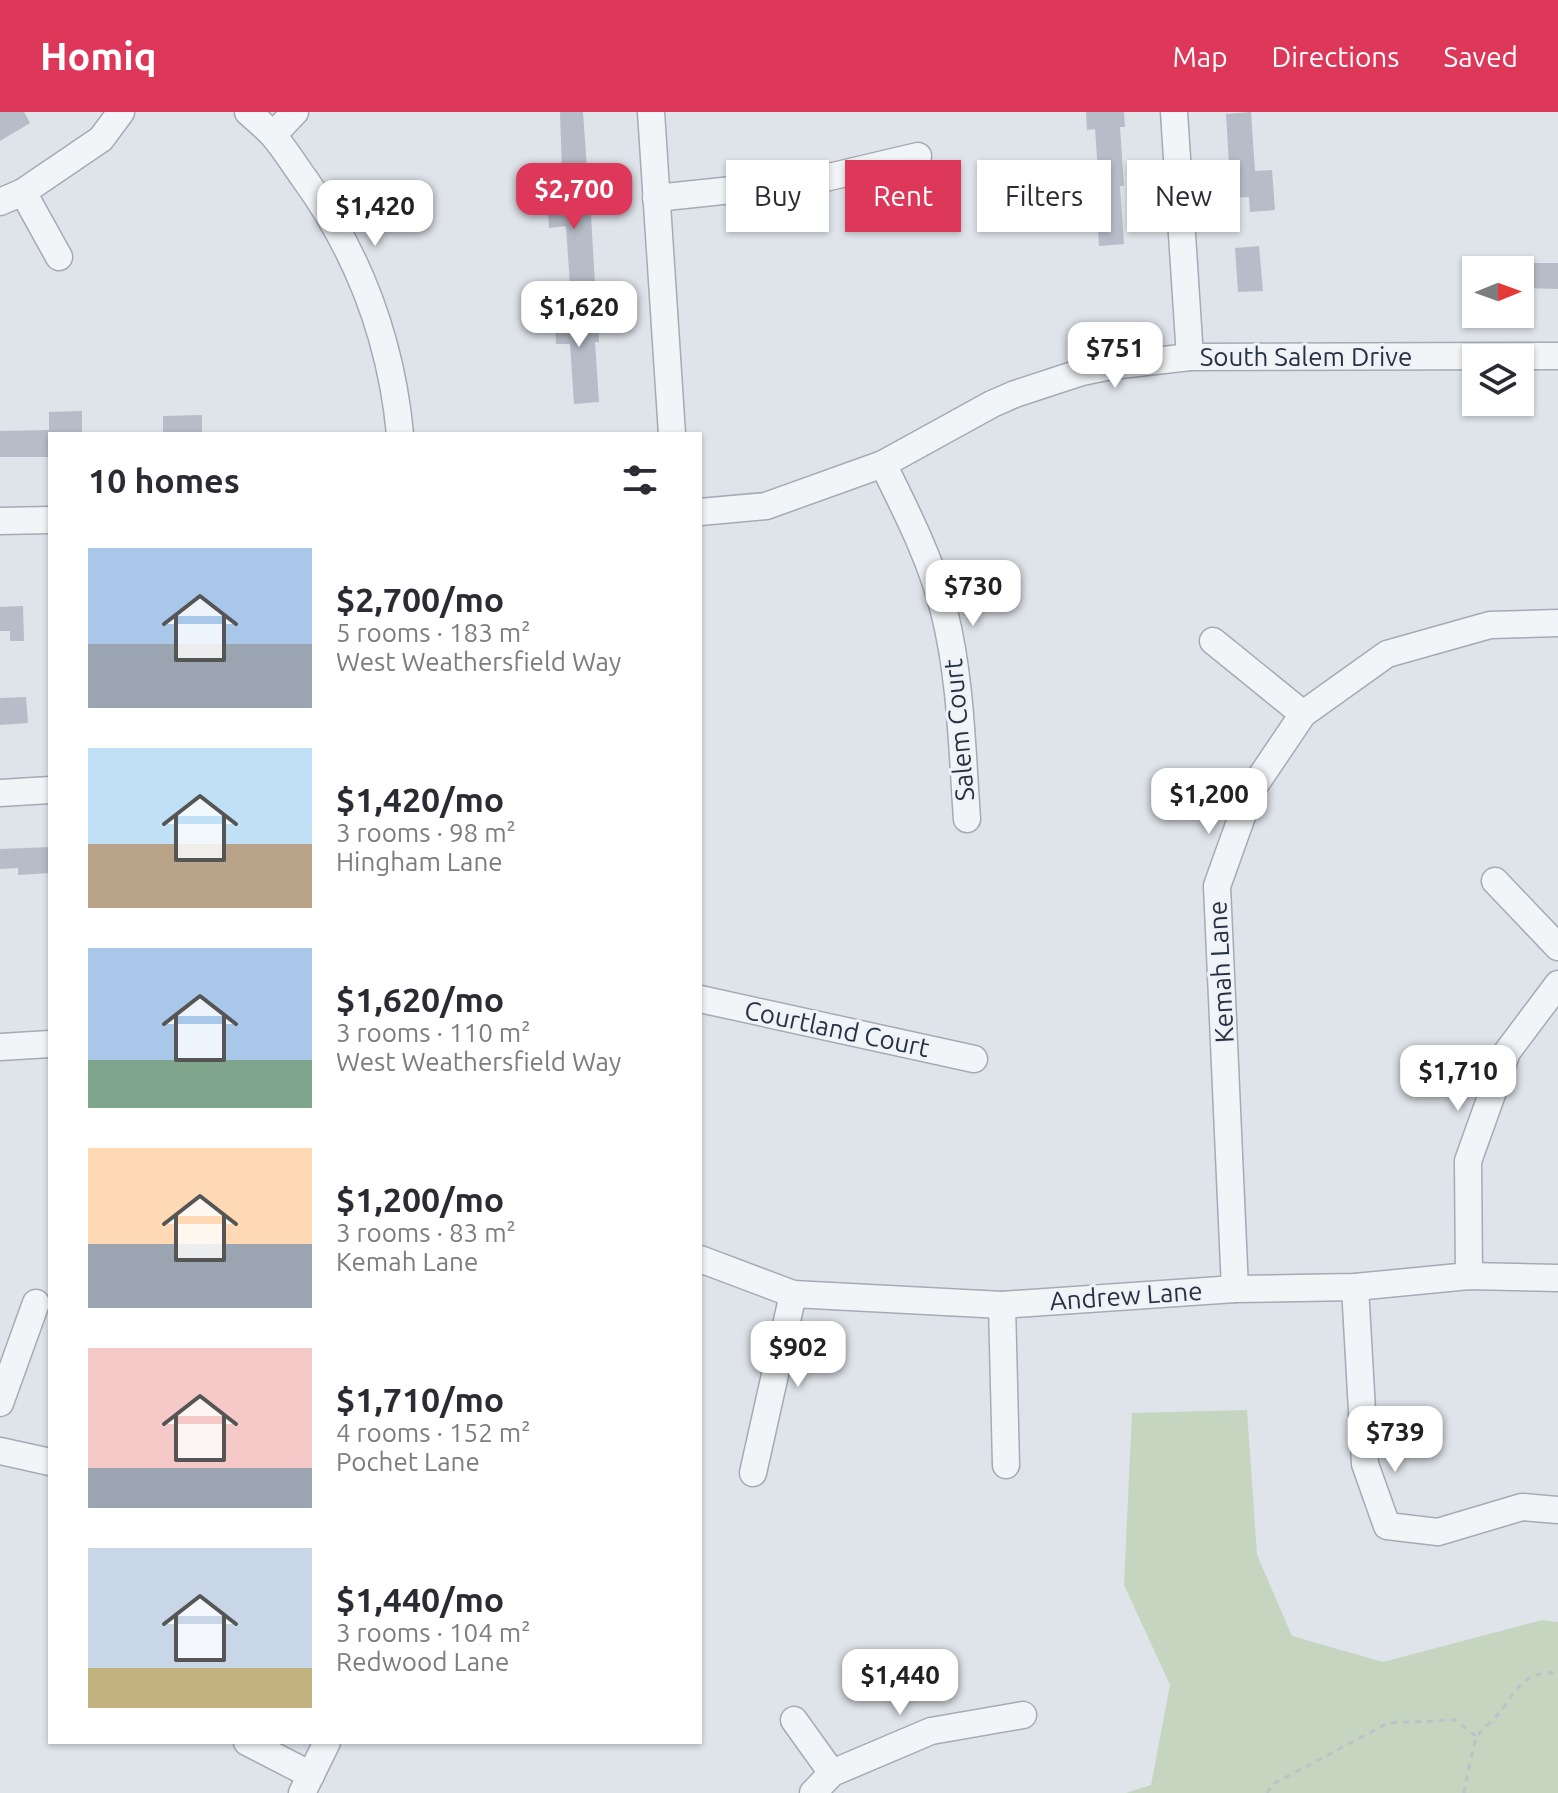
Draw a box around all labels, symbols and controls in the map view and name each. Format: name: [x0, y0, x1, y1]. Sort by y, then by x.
text: Homiq: [40, 35, 157, 77]
text: Map: [1172, 41, 1228, 72]
text: Directions: [1272, 41, 1399, 72]
text: Saved: [1443, 41, 1518, 72]
chip: Buy: [726, 160, 829, 232]
chip: Rent: [845, 160, 961, 232]
chip: Filters: [977, 160, 1111, 232]
chip: New: [1127, 160, 1240, 232]
pin: $2,700: [509, 163, 639, 231]
text: $2,700: [534, 174, 614, 203]
pin: $1,420: [310, 180, 440, 248]
text: $1,420: [335, 191, 415, 220]
north arrow: [1462, 256, 1534, 328]
map controls: [1462, 256, 1534, 416]
pin: $1,620: [514, 281, 644, 349]
text: $1,620: [539, 292, 619, 321]
pin: $751: [1068, 322, 1162, 390]
text: $751: [1086, 333, 1144, 362]
street label: South Salem Drive: [1200, 342, 1412, 371]
button: layers: [1462, 344, 1534, 416]
icon: filters: [618, 458, 662, 502]
text: 10 homes: [88, 461, 240, 499]
pin: $730: [926, 560, 1020, 628]
text: $730: [944, 571, 1002, 600]
icon: home: [152, 580, 248, 676]
text: $2,700/mo: [336, 580, 504, 618]
text: 5 rooms · 183 m²: [336, 618, 531, 647]
text: West Weathersfield Way: [336, 647, 621, 676]
street label: Salem Court: [938, 658, 979, 802]
pin: $1,200: [1144, 768, 1274, 836]
text: $1,200: [1169, 779, 1249, 808]
icon: home: [152, 780, 248, 876]
text: $1,420/mo: [336, 780, 504, 818]
text: 3 rooms · 98 m²: [336, 818, 516, 847]
text: Hingham Lane: [336, 847, 503, 876]
street label: Kemah Lane: [1202, 900, 1239, 1044]
icon: home: [152, 980, 248, 1076]
text: $1,620/mo: [336, 980, 504, 1018]
street label: Courtland Court: [742, 995, 932, 1062]
text: 3 rooms · 110 m²: [336, 1018, 531, 1047]
pin: $1,710: [1393, 1045, 1523, 1113]
text: West Weathersfield Way: [336, 1047, 621, 1076]
text: $1,710: [1418, 1056, 1498, 1085]
icon: home: [152, 1180, 248, 1276]
text: $1,200/mo: [336, 1180, 504, 1218]
text: 3 rooms · 83 m²: [336, 1218, 516, 1247]
text: Kemah Lane: [336, 1247, 478, 1276]
street label: Andrew Lane: [1049, 1276, 1203, 1315]
pin: $902: [751, 1321, 845, 1389]
text: $902: [769, 1332, 827, 1361]
icon: home: [152, 1380, 248, 1476]
text: $1,710/mo: [336, 1380, 504, 1418]
pin: $739: [1348, 1406, 1442, 1474]
text: $739: [1366, 1417, 1424, 1446]
text: 4 rooms · 152 m²: [336, 1418, 531, 1447]
text: Pochet Lane: [336, 1447, 480, 1476]
icon: home: [152, 1580, 248, 1676]
text: $1,440/mo: [336, 1580, 504, 1618]
text: 3 rooms · 104 m²: [336, 1618, 531, 1647]
text: Redwood Lane: [336, 1647, 509, 1676]
pin: $1,440: [835, 1649, 965, 1717]
text: $1,440: [860, 1660, 940, 1689]

